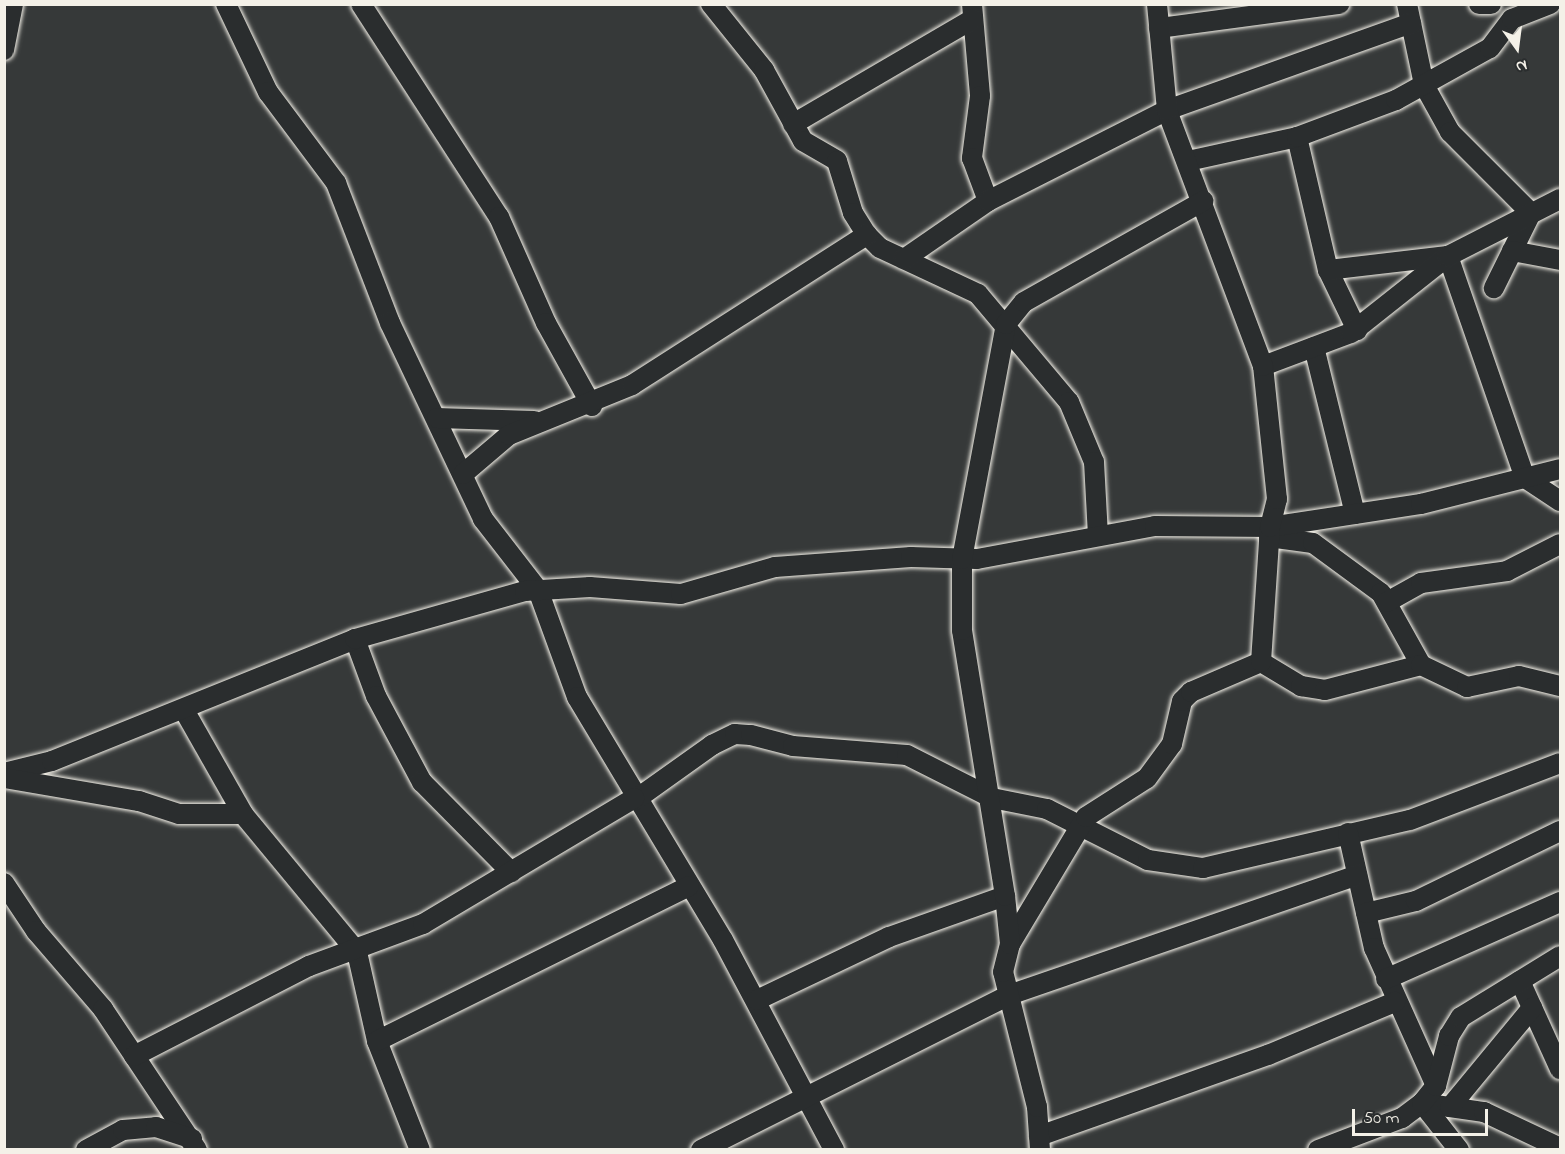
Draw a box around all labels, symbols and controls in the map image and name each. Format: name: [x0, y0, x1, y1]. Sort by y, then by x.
north arrow: [1487, 18, 1547, 78]
text: N: [1513, 53, 1530, 78]
scale bar: [1355, 1097, 1492, 1135]
text: 50 m: [1363, 1106, 1400, 1132]

